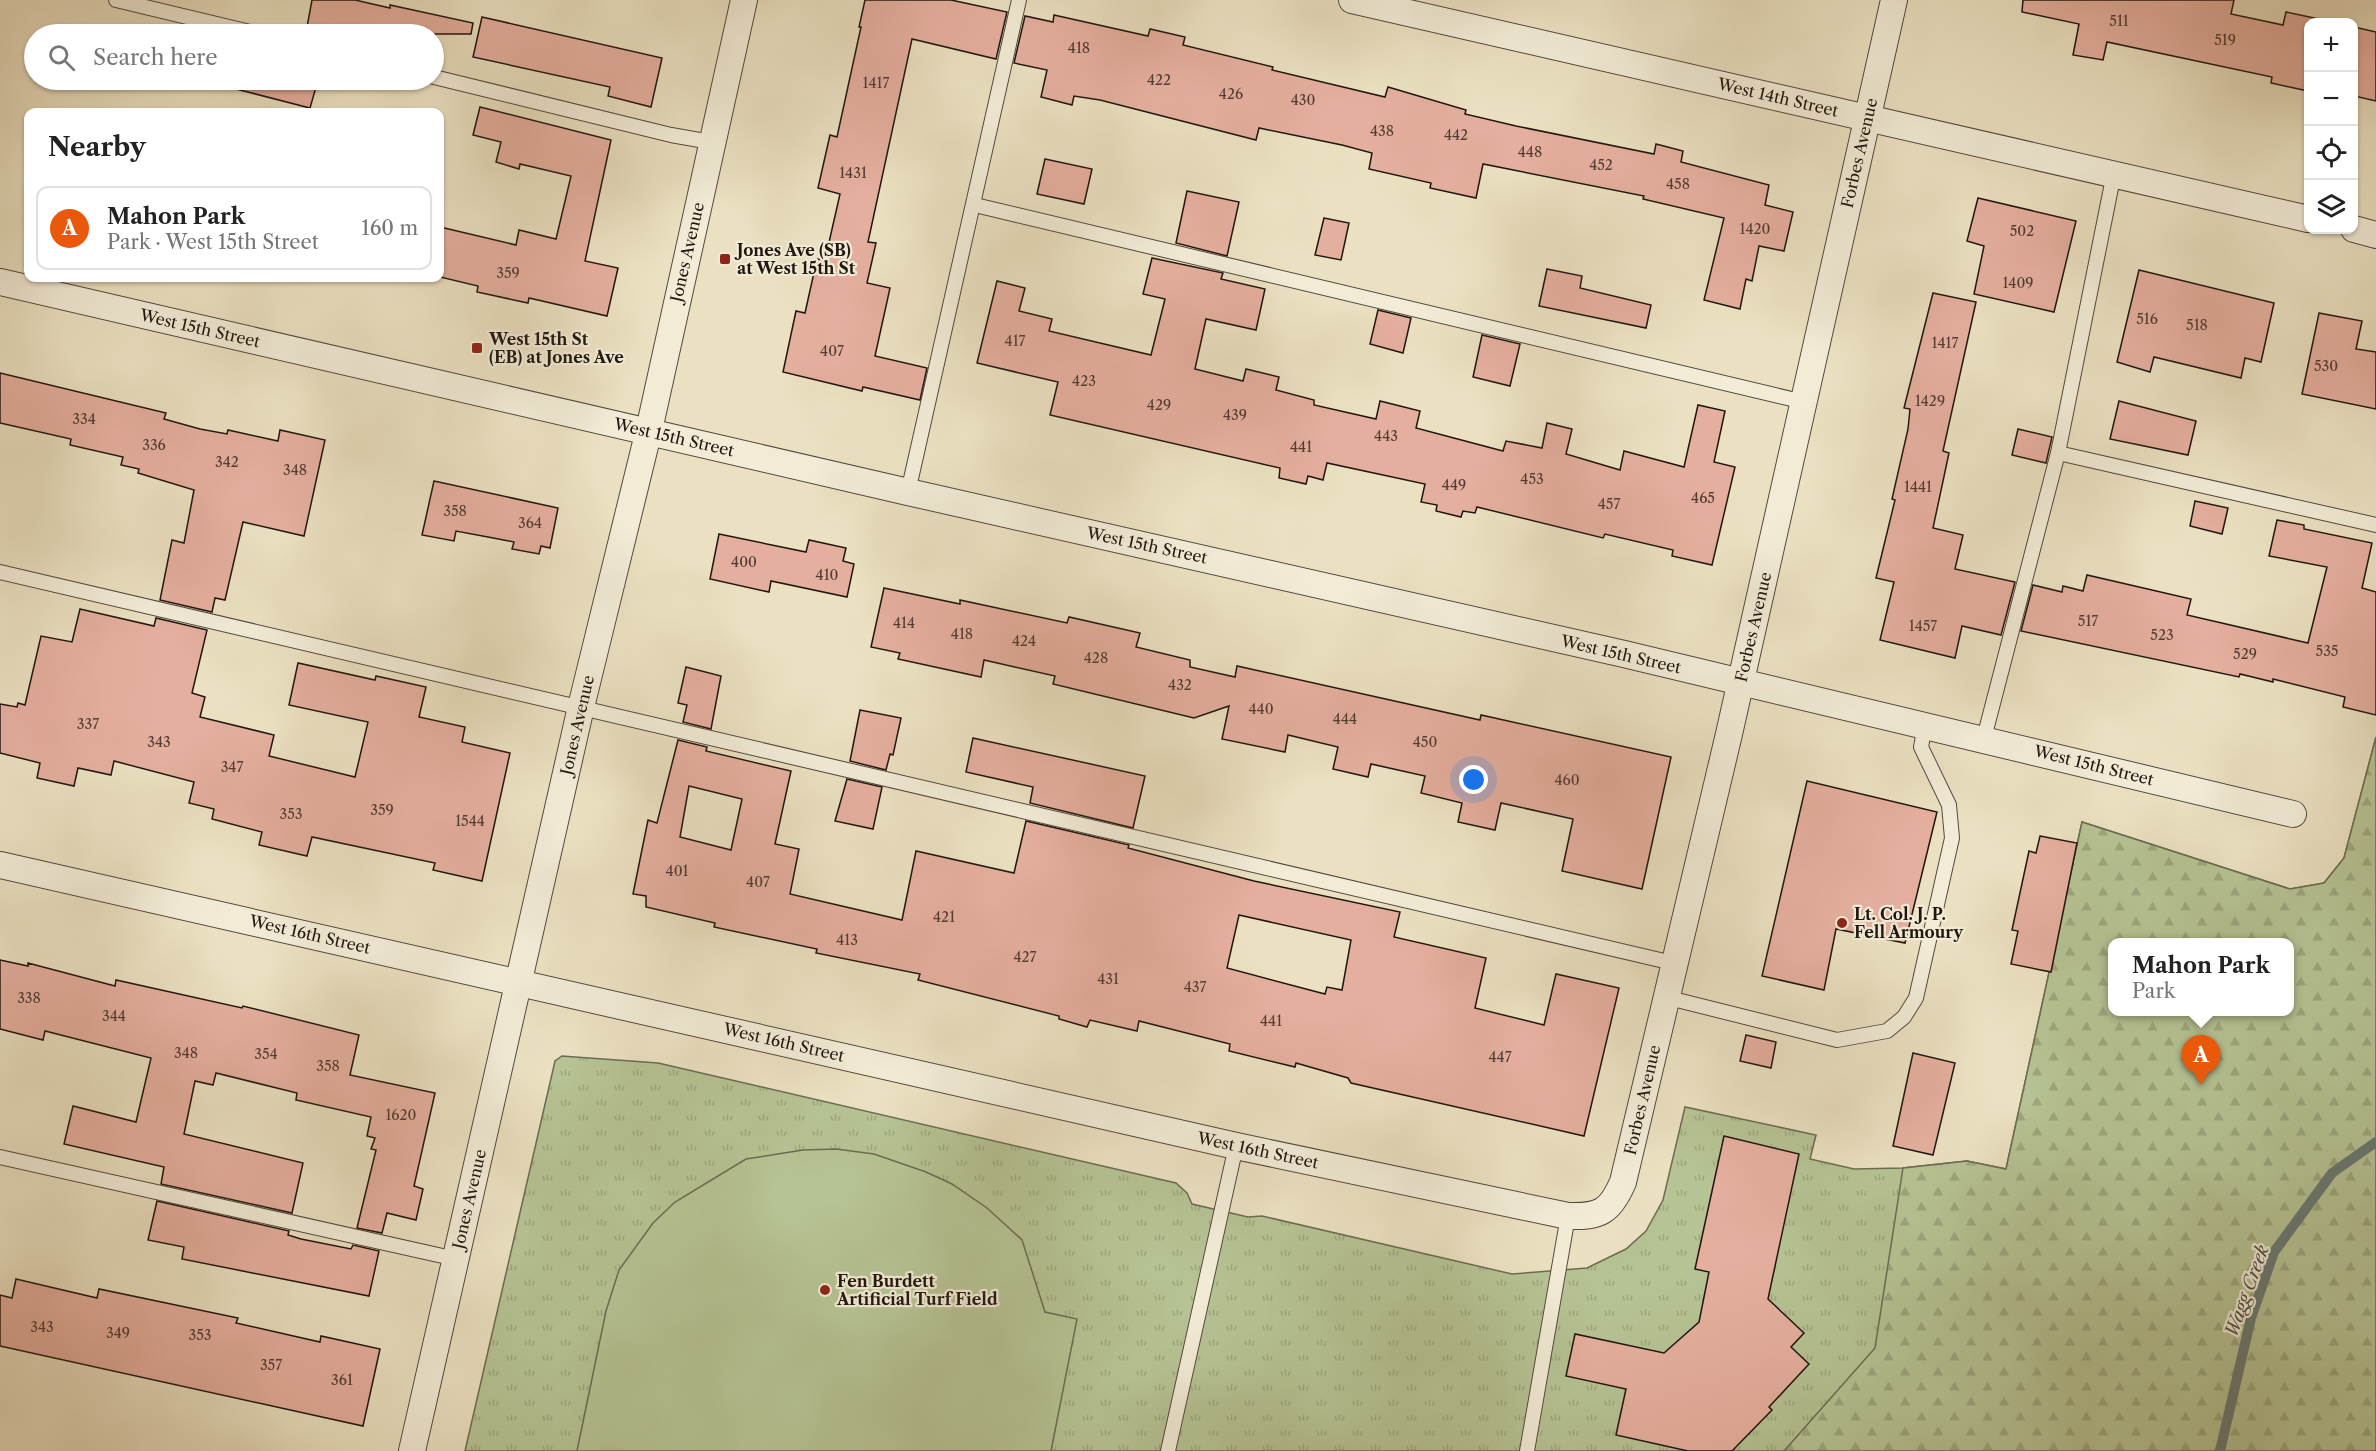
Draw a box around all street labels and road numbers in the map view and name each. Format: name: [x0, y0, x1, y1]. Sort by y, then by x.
street label: West 14th Street: [1715, 73, 1841, 121]
street label: Forbes Avenue: [1837, 96, 1881, 210]
street label: Jones Avenue: [665, 200, 708, 307]
street label: West 15th Street: [137, 304, 262, 352]
street label: West 15th Street: [611, 413, 736, 461]
street label: West 15th Street: [1084, 522, 1209, 568]
street label: Forbes Avenue: [1731, 570, 1775, 684]
street label: West 15th Street: [1558, 630, 1683, 678]
street label: Jones Avenue: [555, 673, 598, 780]
street label: West 15th Street: [2031, 740, 2156, 790]
street label: West 16th Street: [247, 910, 373, 958]
street label: West 16th Street: [721, 1018, 847, 1066]
street label: Forbes Avenue: [1620, 1043, 1664, 1157]
street label: West 16th Street: [1195, 1127, 1321, 1173]
street label: Jones Avenue: [447, 1147, 490, 1254]

